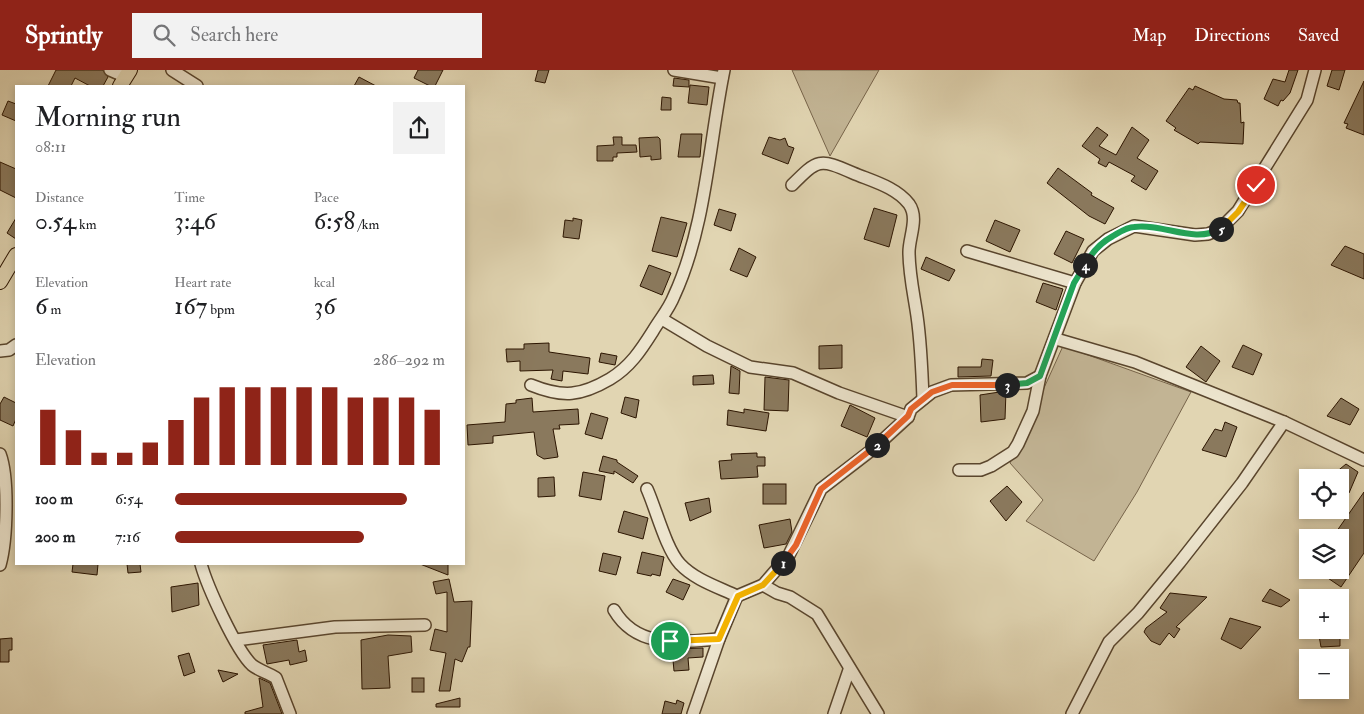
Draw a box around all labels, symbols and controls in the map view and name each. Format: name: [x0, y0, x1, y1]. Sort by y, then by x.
search box: [132, 13, 482, 58]
text: Sprintly: [25, 20, 102, 51]
icon: search: [150, 21, 178, 49]
text: Search here: [190, 23, 278, 47]
text: Map: [1133, 24, 1166, 47]
text: Directions: [1194, 24, 1270, 47]
text: Saved: [1298, 24, 1339, 47]
text: Morning run: [35, 100, 181, 135]
button: share: [393, 102, 445, 154]
text: 08:11: [35, 137, 66, 157]
pin: [1235, 164, 1277, 206]
icon: check: [1242, 171, 1270, 199]
text: Distance: [35, 189, 84, 206]
text: Time: [174, 189, 205, 206]
text: Pace: [314, 189, 339, 206]
text: 0.54: [35, 206, 76, 237]
text: 3:46: [174, 206, 216, 237]
text: 6:58: [314, 206, 355, 237]
text: km: [76, 216, 97, 233]
text: /km: [355, 216, 379, 233]
pin: 5: [1208, 216, 1234, 242]
text: 5: [1218, 221, 1225, 238]
pin: 4: [1072, 252, 1098, 278]
text: 4: [1082, 257, 1089, 274]
text: Elevation: [35, 274, 88, 291]
text: Heart rate: [174, 274, 231, 291]
text: kcal: [314, 274, 335, 291]
text: 6: [35, 291, 48, 322]
text: 167: [174, 291, 207, 322]
text: 36: [314, 291, 336, 322]
text: m: [48, 301, 61, 318]
text: bpm: [207, 301, 235, 318]
text: Elevation: [35, 350, 96, 370]
text: 286–292 m: [373, 350, 445, 370]
pin: 3: [994, 372, 1020, 398]
text: 3: [1005, 377, 1010, 394]
pin: 2: [864, 432, 890, 458]
text: 2: [874, 437, 881, 454]
map controls: [1299, 469, 1349, 699]
button: locate: [1299, 469, 1349, 519]
text: 100 m: [35, 489, 73, 509]
text: 6:54: [115, 489, 142, 509]
text: 200 m: [35, 527, 75, 547]
text: 7:16: [115, 527, 140, 547]
button: layers: [1299, 529, 1349, 579]
pin: 1: [770, 550, 796, 576]
text: 1: [781, 555, 786, 572]
button: +: [1299, 589, 1349, 639]
pin: [649, 620, 691, 662]
icon: arrive: [656, 627, 684, 655]
button: −: [1299, 649, 1349, 699]

